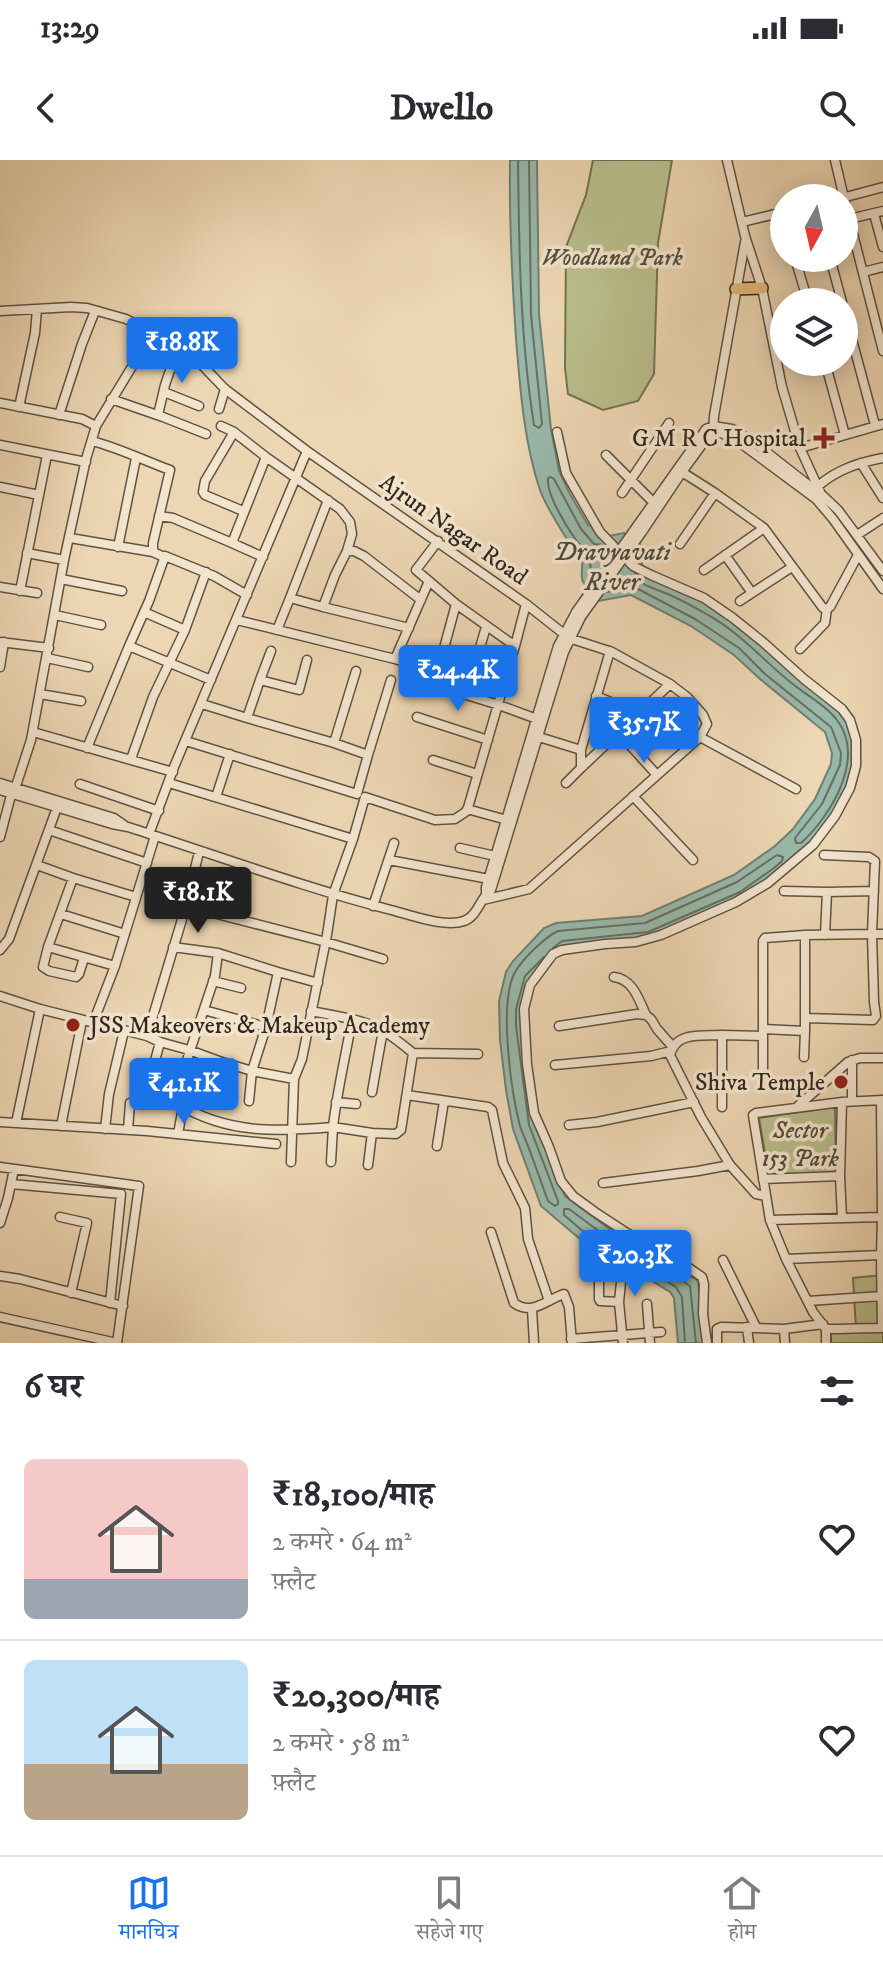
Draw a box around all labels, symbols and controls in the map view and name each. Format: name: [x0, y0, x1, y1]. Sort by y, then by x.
text: 13:29: [40, 10, 100, 47]
icon: back: [24, 86, 68, 130]
text: Dwello: [390, 86, 493, 131]
icon: search: [815, 86, 859, 130]
north arrow: [770, 184, 858, 272]
map controls: [770, 184, 858, 376]
park label: Woodland Park: [541, 243, 683, 273]
button: layers: [770, 288, 858, 376]
pin: ₹18.8K: [117, 317, 247, 385]
text: ₹18.8K: [145, 326, 219, 359]
place label: G M R C Hospital: [632, 424, 807, 454]
marker: G M R C Hospital: [813, 427, 835, 449]
street label: Ajrun Nagar Road: [373, 468, 533, 592]
water label: Dravyavati River: [553, 536, 673, 599]
pin: ₹24.4K: [393, 645, 523, 713]
text: ₹24.4K: [417, 654, 499, 687]
pin: ₹35.7K: [579, 697, 709, 765]
text: ₹35.7K: [607, 706, 681, 739]
pin: ₹18.1K: [133, 867, 263, 935]
text: ₹18.1K: [162, 876, 234, 909]
place label: JSS Makeovers & Makeup Academy: [87, 1011, 431, 1041]
marker: JSS Makeovers & Makeup Academy: [64, 1016, 82, 1034]
pin: ₹41.1K: [119, 1058, 249, 1126]
text: ₹41.1K: [147, 1067, 221, 1100]
place label: Shiva Temple: [695, 1068, 825, 1098]
marker: Shiva Temple: [832, 1073, 850, 1091]
park label: Sector 153 Park: [761, 1116, 839, 1174]
pin: ₹20.3K: [570, 1230, 700, 1298]
text: ₹20.3K: [597, 1239, 673, 1272]
text: 6 घर: [24, 1366, 83, 1408]
icon: filters: [815, 1369, 859, 1413]
text: ₹18,100/माह: [272, 1474, 434, 1516]
icon: home: [88, 1491, 184, 1587]
icon: heart: [815, 1517, 859, 1561]
text: 2 कमरे · 64 m²: [272, 1526, 412, 1559]
text: फ़्लैट: [272, 1566, 315, 1599]
text: ₹20,300/माह: [272, 1675, 440, 1717]
icon: home: [88, 1692, 184, 1788]
icon: heart: [815, 1718, 859, 1762]
text: 2 कमरे · 58 m²: [272, 1727, 409, 1760]
text: फ़्लैट: [272, 1767, 315, 1800]
tab: मानचित्र: [119, 1871, 178, 1953]
tab: सहेजे गए: [416, 1871, 483, 1953]
tab: होम: [720, 1871, 764, 1953]

